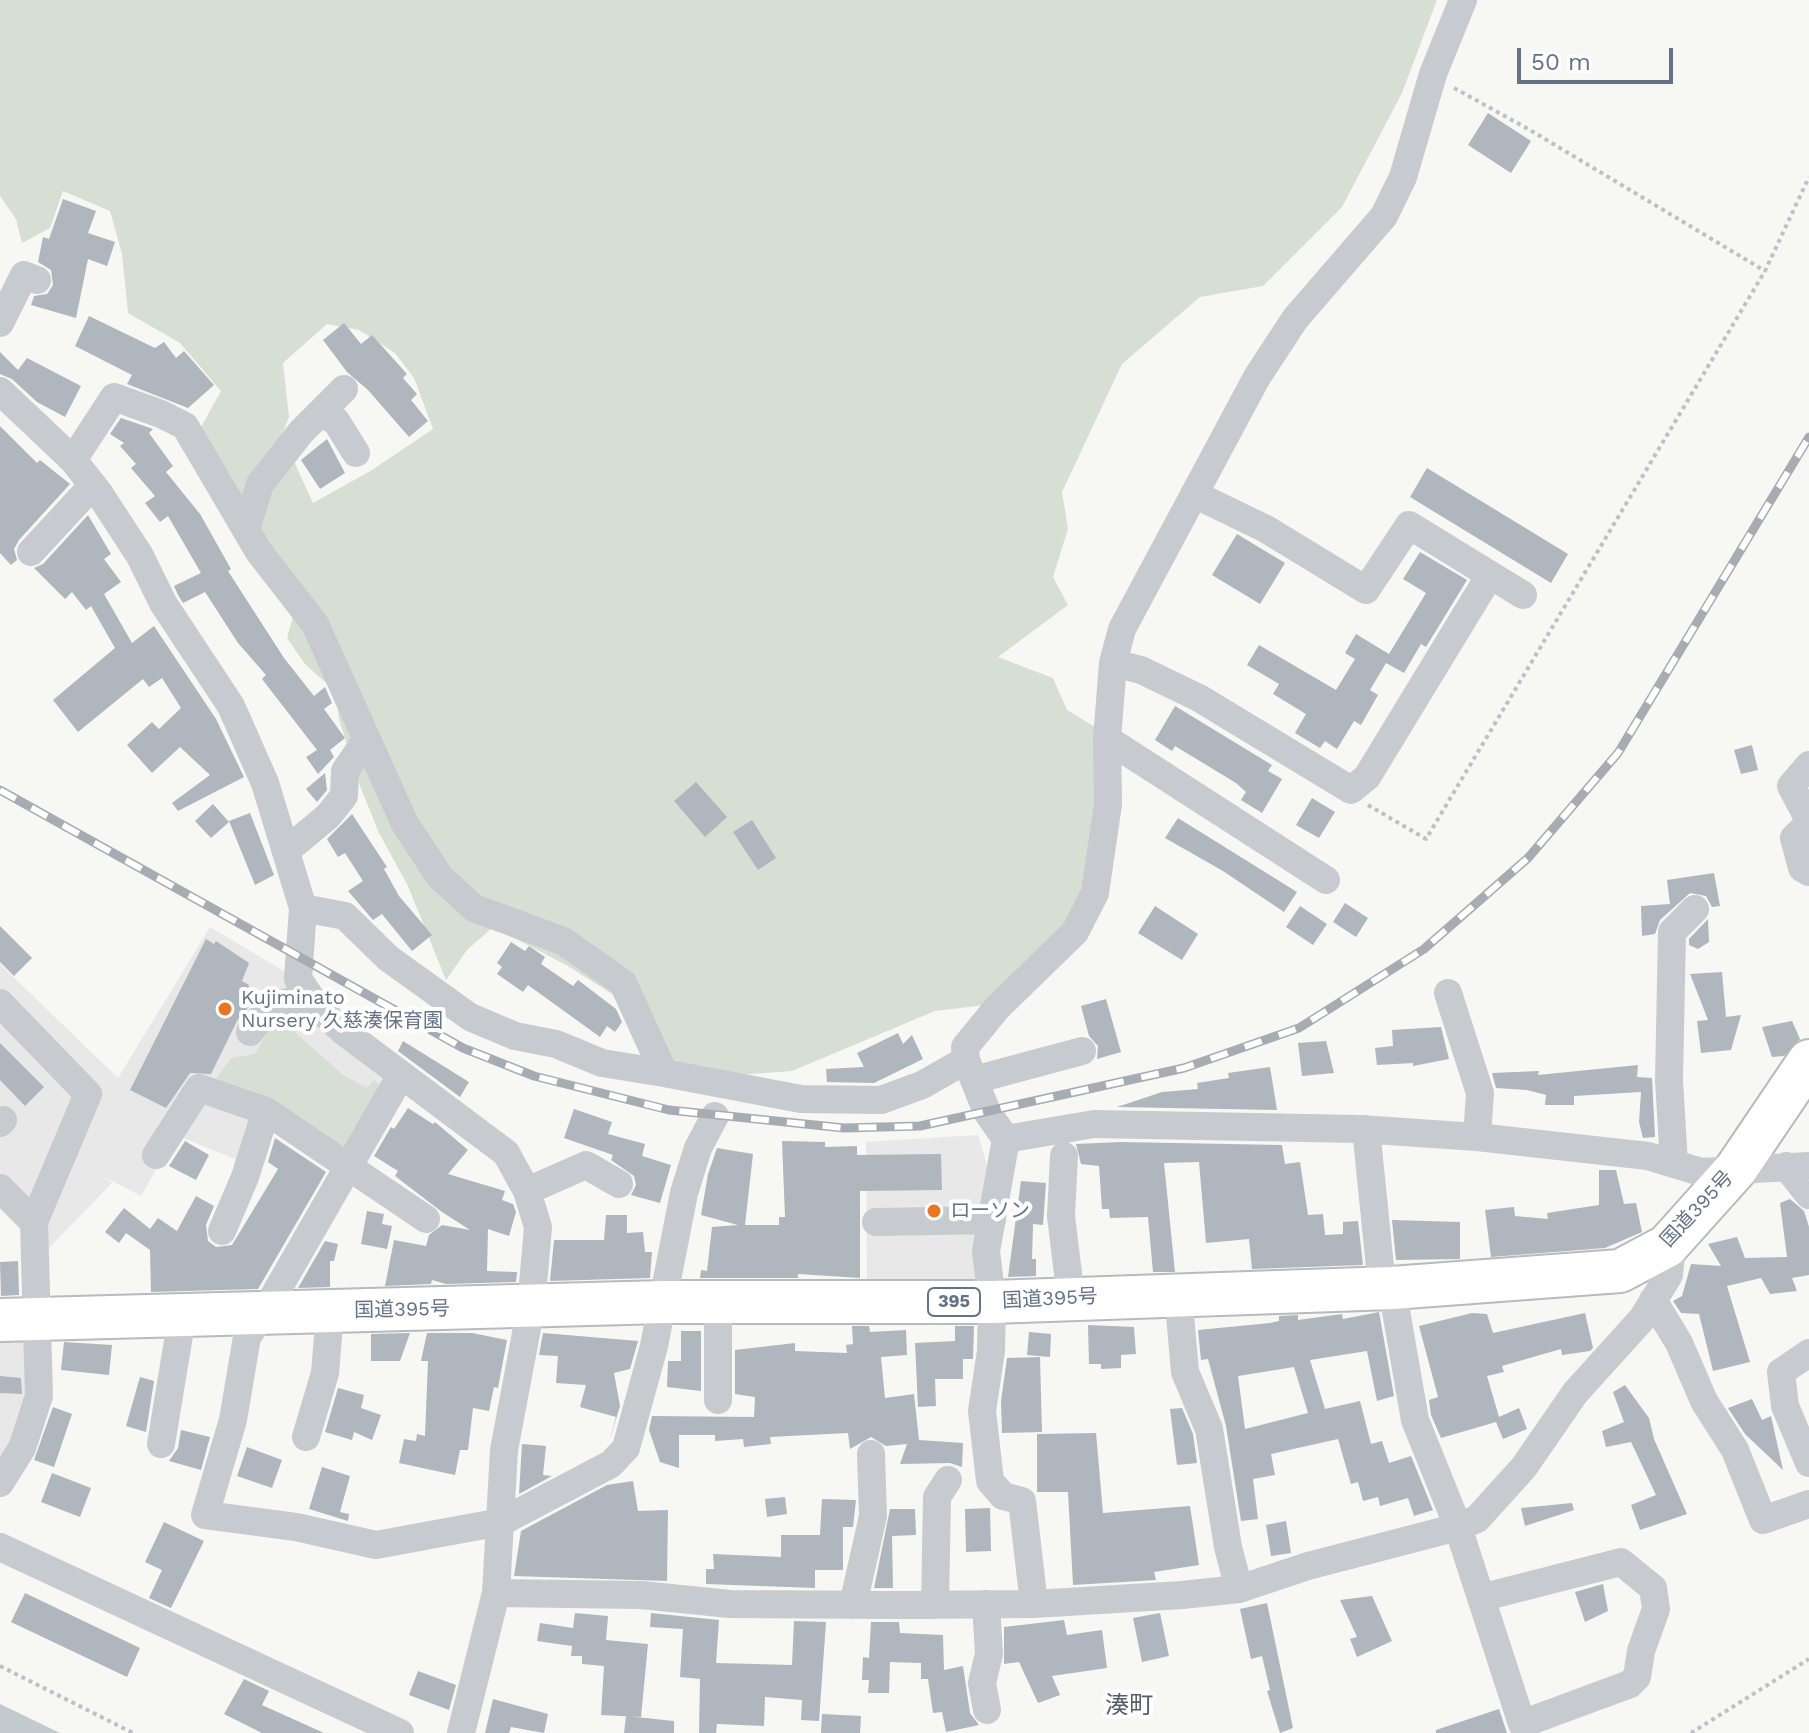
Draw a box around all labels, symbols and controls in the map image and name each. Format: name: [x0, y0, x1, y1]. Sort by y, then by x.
scale bar: [1521, 32, 1677, 82]
text: 50 m: [1531, 48, 1591, 76]
place label: Kujiminato Nursery 久慈湊保育園: [241, 986, 443, 1033]
marker: Kujiminato Nursery 久慈湊保育園: [216, 1000, 234, 1018]
street label: 国道395号: [1656, 1166, 1738, 1252]
place label: ローソン: [950, 1199, 1030, 1223]
marker: ローソン: [925, 1202, 943, 1220]
street label: 国道395号: [1002, 1285, 1098, 1313]
road number: 395: [928, 1288, 980, 1316]
street label: 国道395号: [354, 1297, 450, 1323]
district label: 湊町: [1105, 1692, 1153, 1720]

